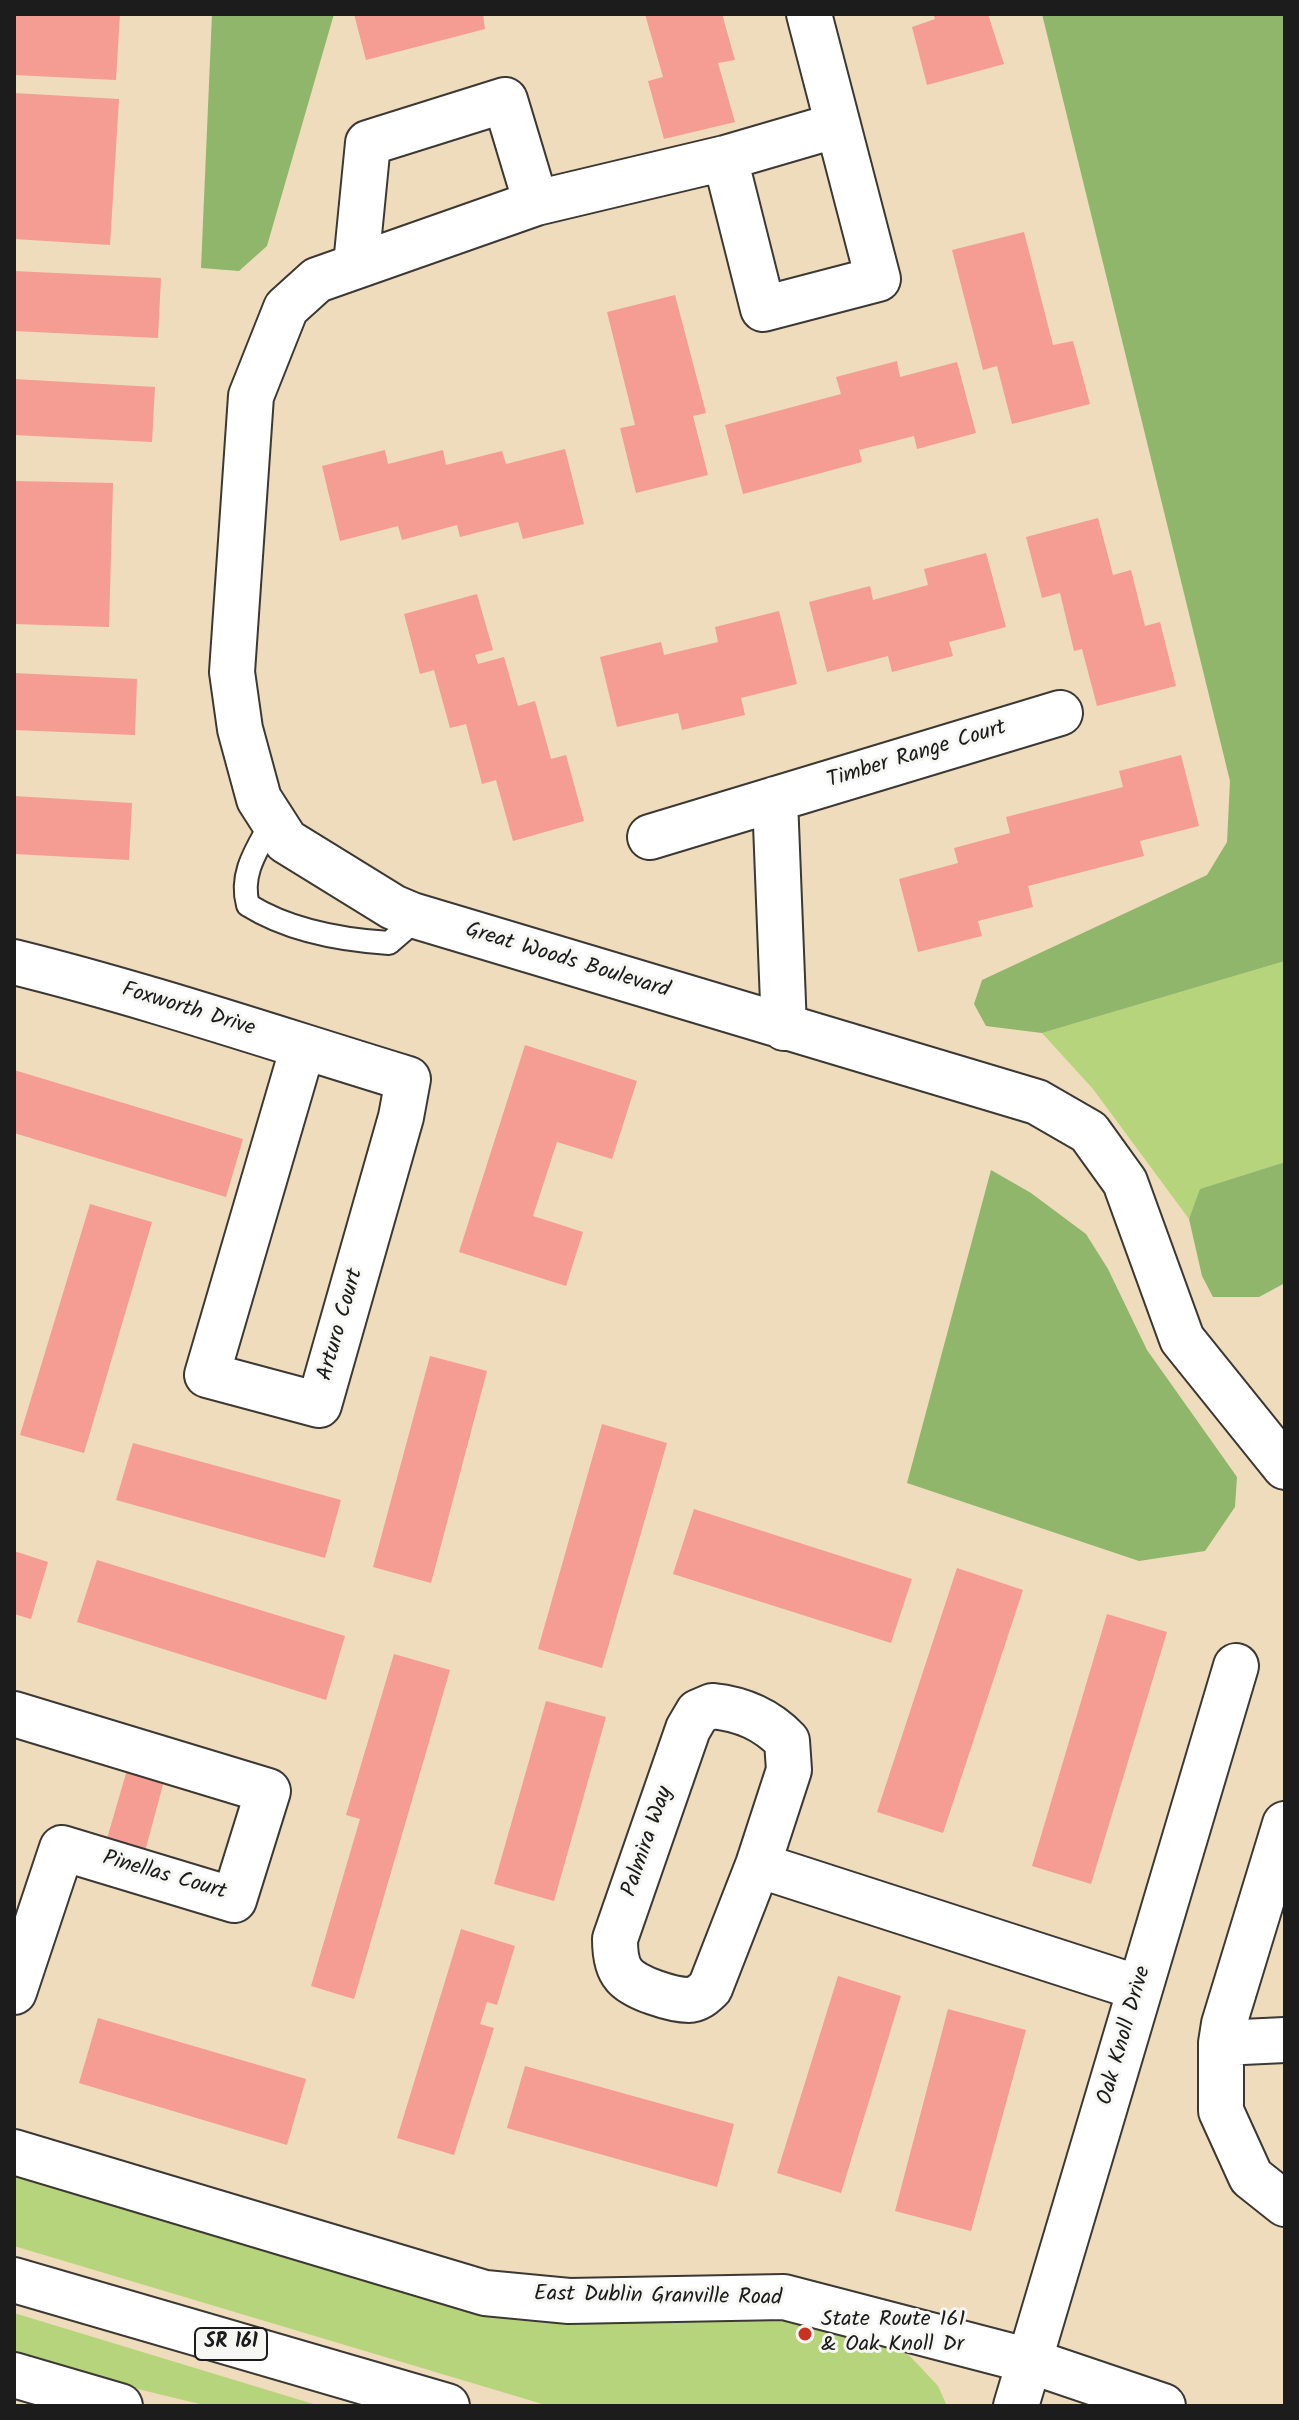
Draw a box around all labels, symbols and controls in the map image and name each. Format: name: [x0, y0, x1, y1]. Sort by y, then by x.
street label: Timber Range Court: [824, 716, 1010, 796]
street label: Great Woods Boulevard: [462, 918, 672, 1006]
street label: Foxworth Drive: [118, 978, 258, 1044]
street label: Arturo Court: [313, 1266, 371, 1384]
street label: Palmira Way: [618, 1783, 680, 1901]
street label: Pinellas Court: [99, 1847, 229, 1907]
street label: Oak Knoll Drive: [1094, 1964, 1158, 2108]
street label: East Dublin Granville Road: [534, 2283, 782, 2313]
place label: State Route 161 & Oak Knoll Dr: [821, 2308, 965, 2360]
marker: State Route 161 & Oak Knoll Dr: [796, 2325, 814, 2343]
road number: SR 161: [195, 2328, 267, 2360]

